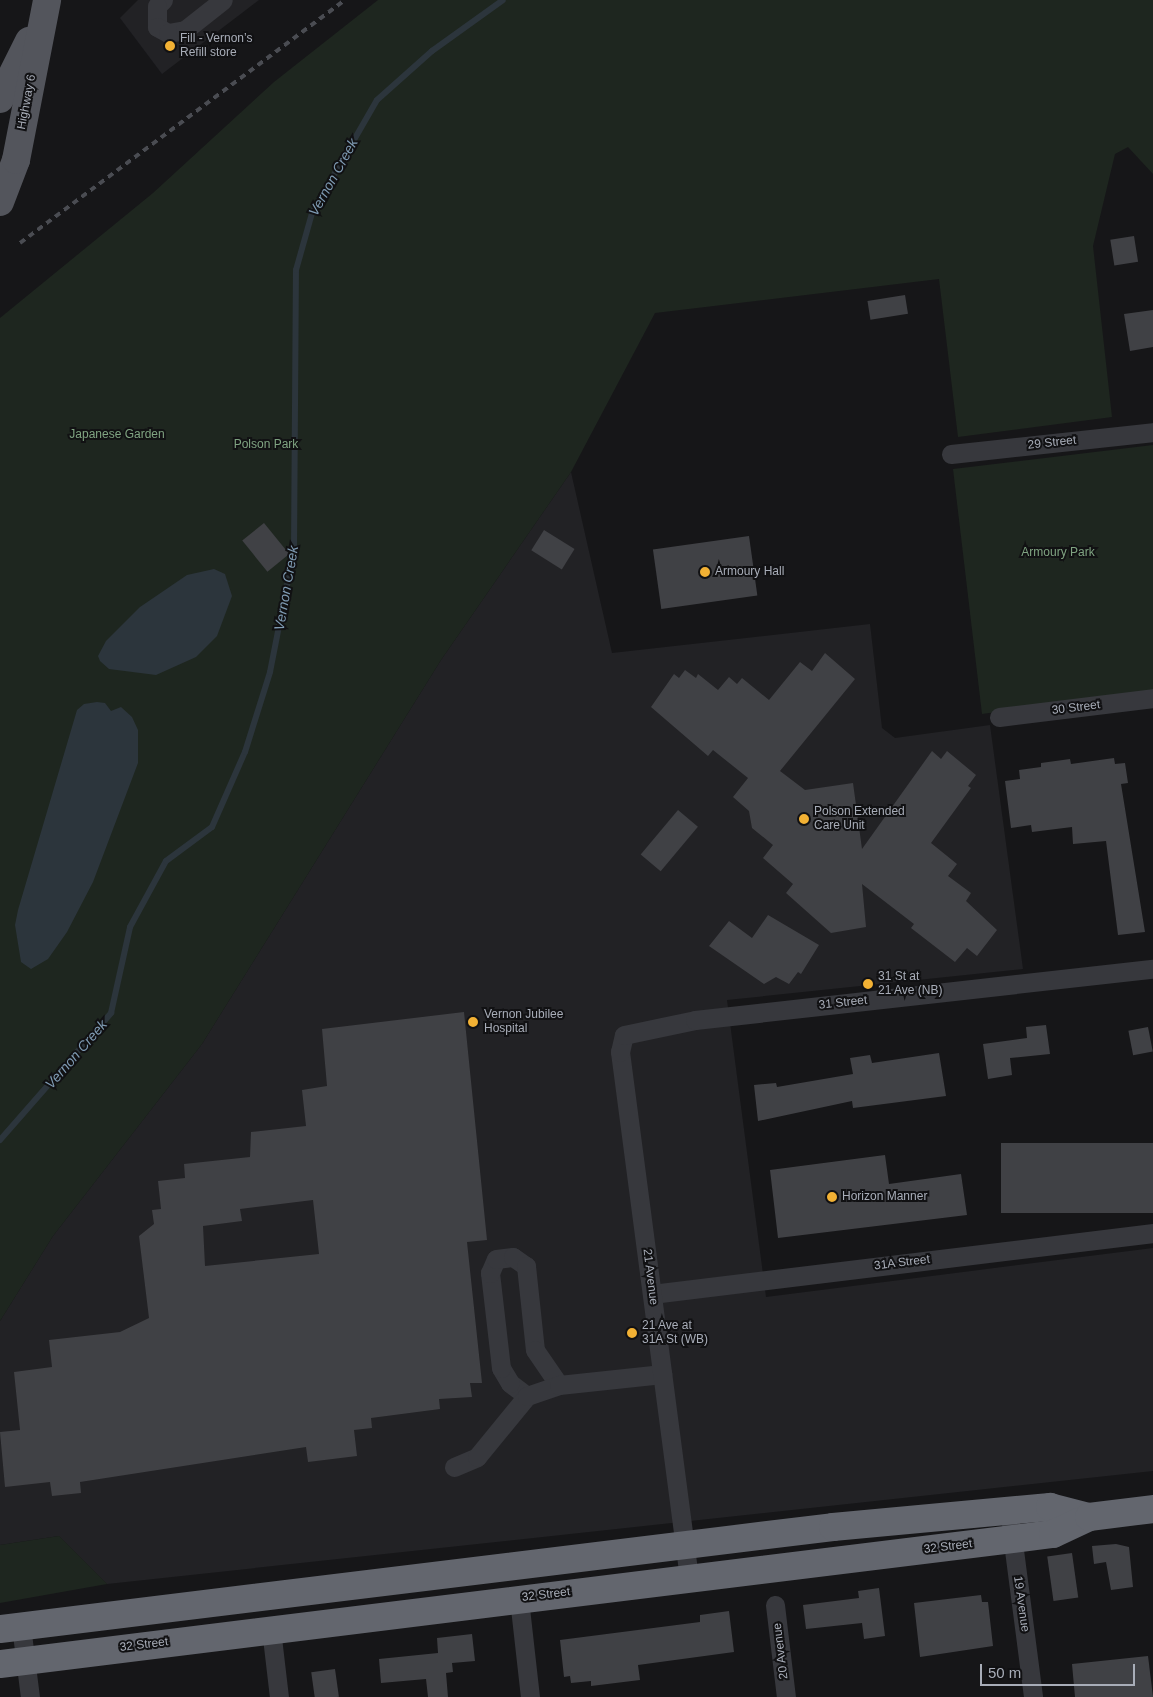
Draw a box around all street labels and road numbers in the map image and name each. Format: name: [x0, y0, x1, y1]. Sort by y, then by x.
street label: Highway 6: [15, 73, 39, 131]
street label: 29 Street: [1027, 433, 1077, 453]
street label: 30 Street: [1051, 698, 1101, 718]
street label: 31 Street: [818, 993, 868, 1013]
street label: 21 Avenue: [639, 1248, 661, 1306]
street label: 31A Street: [873, 1252, 931, 1274]
street label: 32 Street: [923, 1537, 973, 1557]
street label: 19 Avenue: [1010, 1575, 1032, 1633]
street label: 32 Street: [521, 1585, 571, 1605]
street label: 20 Avenue: [770, 1622, 792, 1680]
street label: 32 Street: [119, 1635, 169, 1655]

